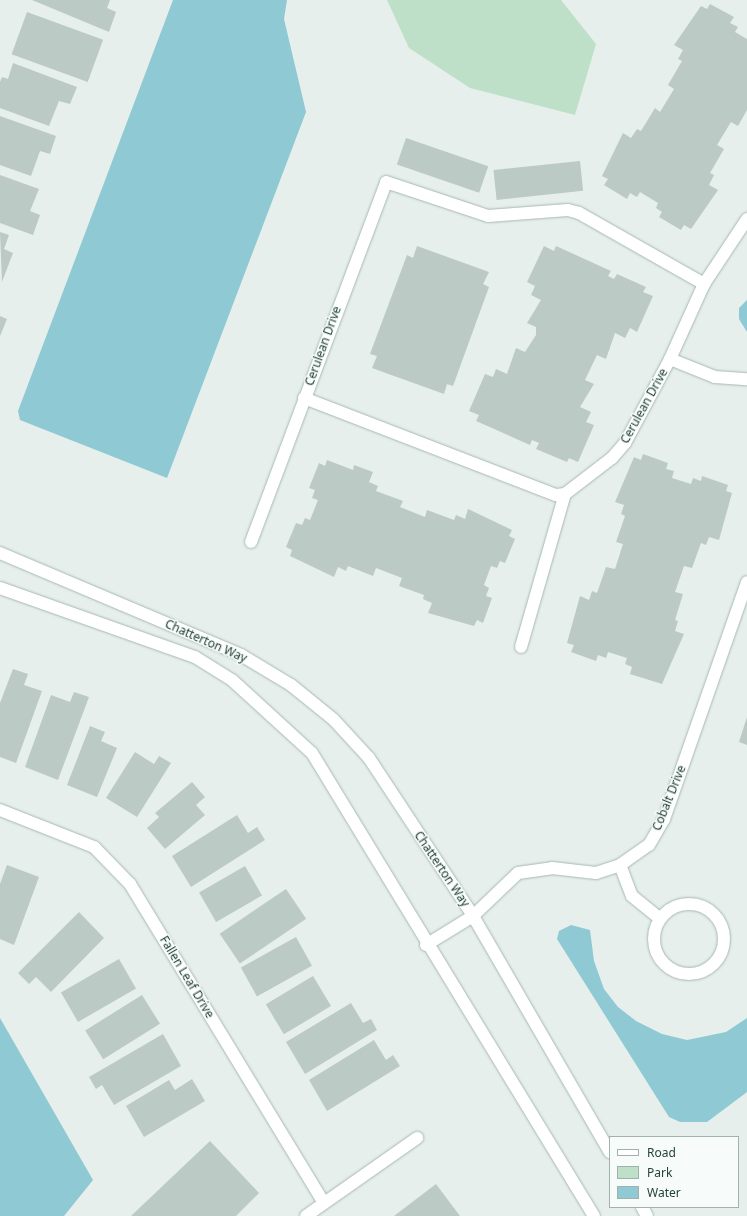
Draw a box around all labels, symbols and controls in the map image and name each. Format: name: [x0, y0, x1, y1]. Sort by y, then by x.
street label: Cerulean Drive: [302, 304, 344, 388]
street label: Cerulean Drive: [617, 366, 671, 446]
street label: Chatterton Way: [163, 617, 249, 665]
street label: Cobalt Drive: [649, 763, 689, 833]
street label: Chatterton Way: [411, 828, 473, 910]
street label: Fallen Leaf Drive: [157, 933, 217, 1021]
legend: [609, 1136, 739, 1208]
text: Road: [647, 1144, 676, 1161]
text: Park: [647, 1164, 672, 1181]
text: Water: [647, 1184, 681, 1201]

